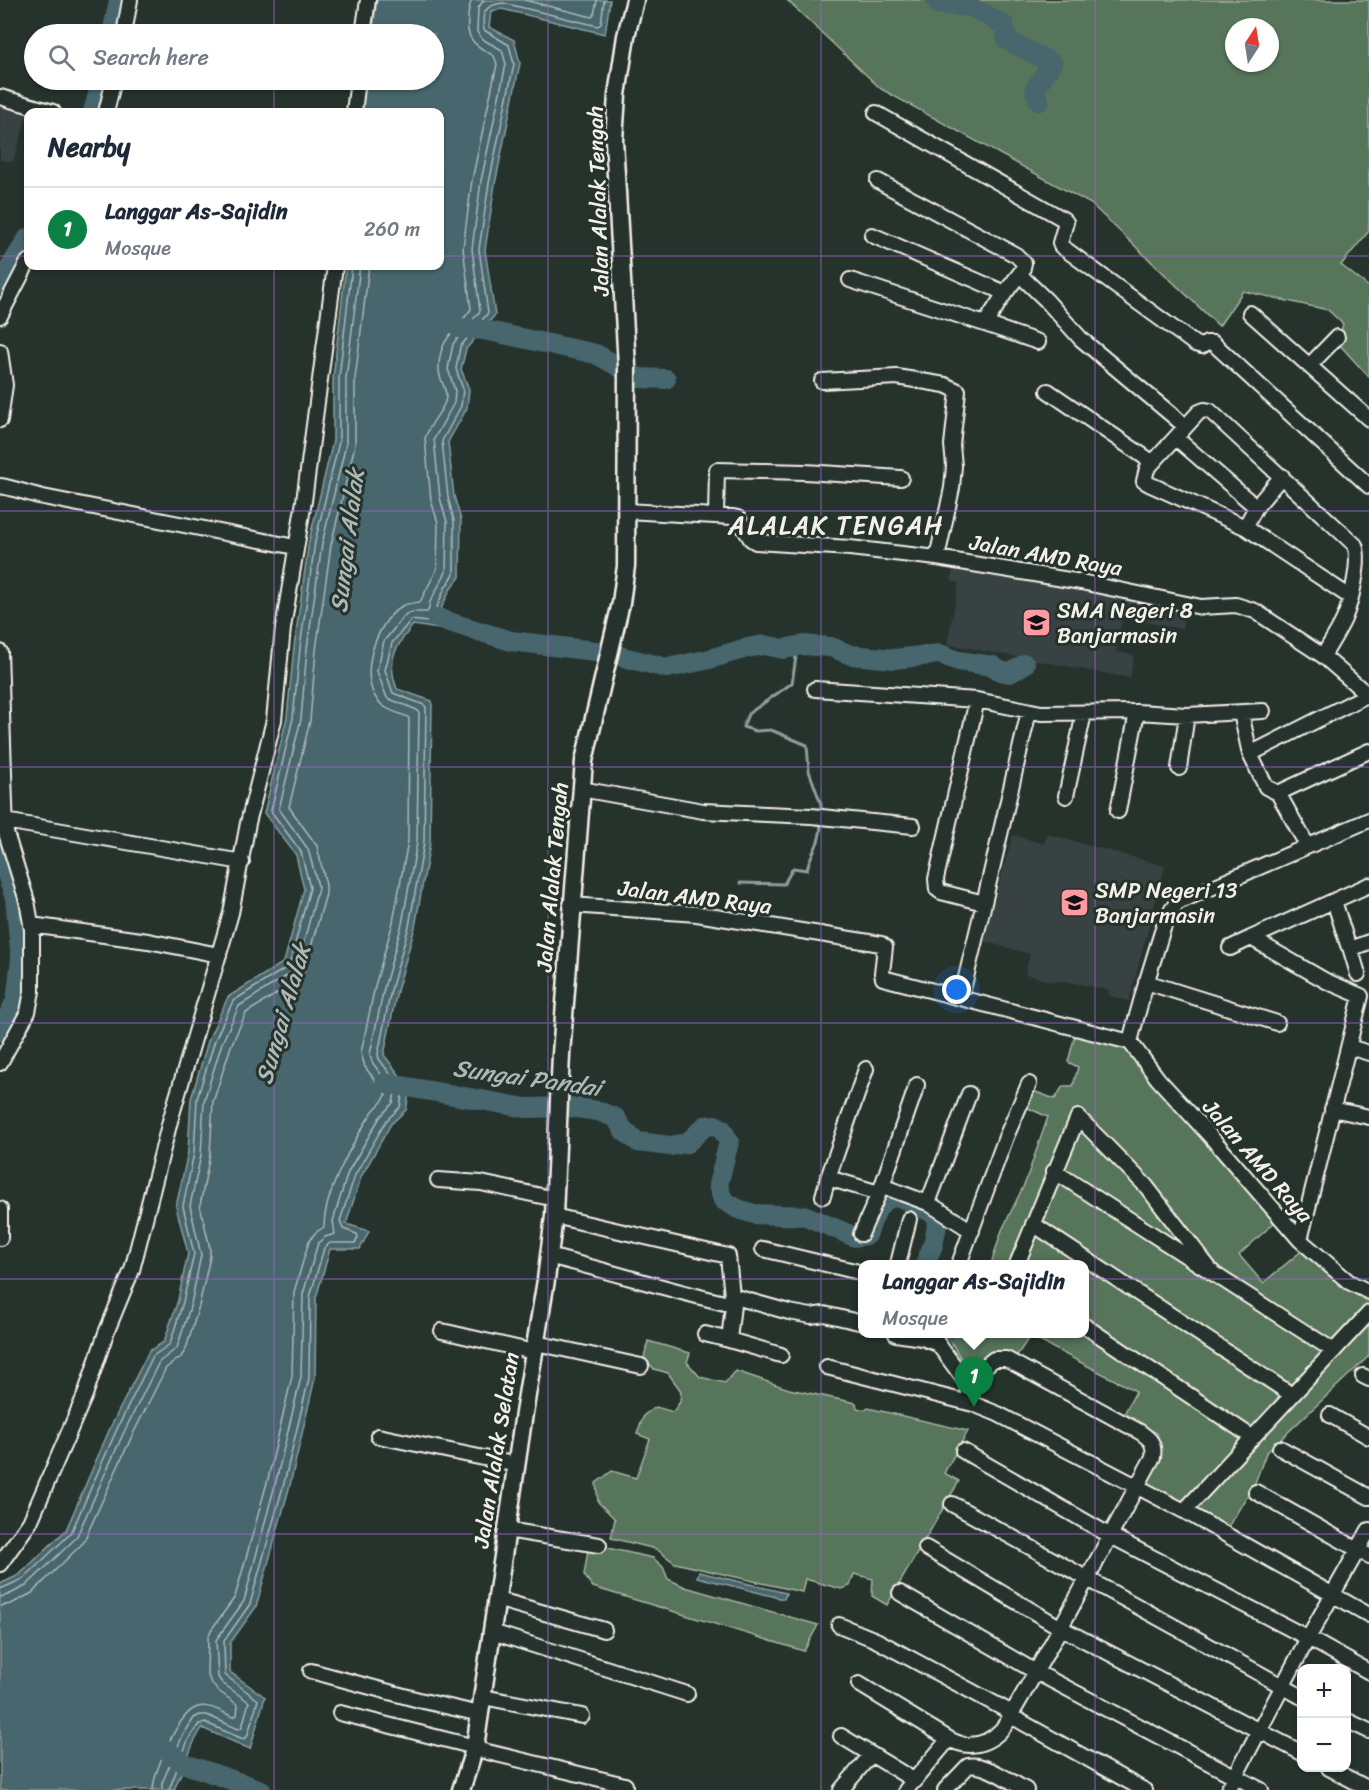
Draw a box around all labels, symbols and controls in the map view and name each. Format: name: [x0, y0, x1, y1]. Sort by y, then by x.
north arrow: [1225, 18, 1279, 72]
search box: [24, 24, 444, 90]
text: Search here: [93, 38, 209, 77]
icon: search: [45, 41, 78, 74]
street label: Jalan Alalak Tengah: [575, 105, 621, 298]
text: Nearby: [48, 124, 130, 170]
text: Langgar As-Sajidin: [105, 192, 288, 231]
text: 1: [63, 212, 72, 247]
text: 260 m: [364, 212, 420, 247]
text: Mosque: [105, 231, 171, 266]
water label: Sungai Alalak: [317, 464, 377, 615]
district label: ALALAK TENGAH: [727, 502, 944, 548]
street label: Jalan AMD Raya: [966, 522, 1126, 588]
place label: SMA Negeri 8 Banjarmasin: [1057, 591, 1193, 655]
school or university icon: SMA Negeri 8 Banjarmasin: [1020, 607, 1052, 639]
street label: Jalan Alalak Tengah: [524, 781, 580, 974]
street label: Jalan AMD Raya: [615, 868, 775, 926]
place label: SMP Negeri 13 Banjarmasin: [1095, 871, 1237, 935]
school or university icon: SMP Negeri 13 Banjarmasin: [1058, 887, 1090, 919]
water label: Sungai Alalak: [243, 936, 324, 1089]
your location: [942, 975, 971, 1004]
water label: Sungai Pandai: [450, 1047, 608, 1110]
street label: Jalan AMD Raya: [1192, 1089, 1324, 1233]
popup: [858, 1260, 1089, 1338]
text: Langgar As-Sajidin: [882, 1262, 1065, 1301]
text: Mosque: [882, 1301, 948, 1336]
street label: Jalan Alalak Selatan: [461, 1349, 531, 1552]
pin: 1: [954, 1358, 994, 1407]
map controls: [1297, 1664, 1351, 1772]
button: +: [1297, 1664, 1351, 1718]
button: −: [1297, 1718, 1351, 1772]

